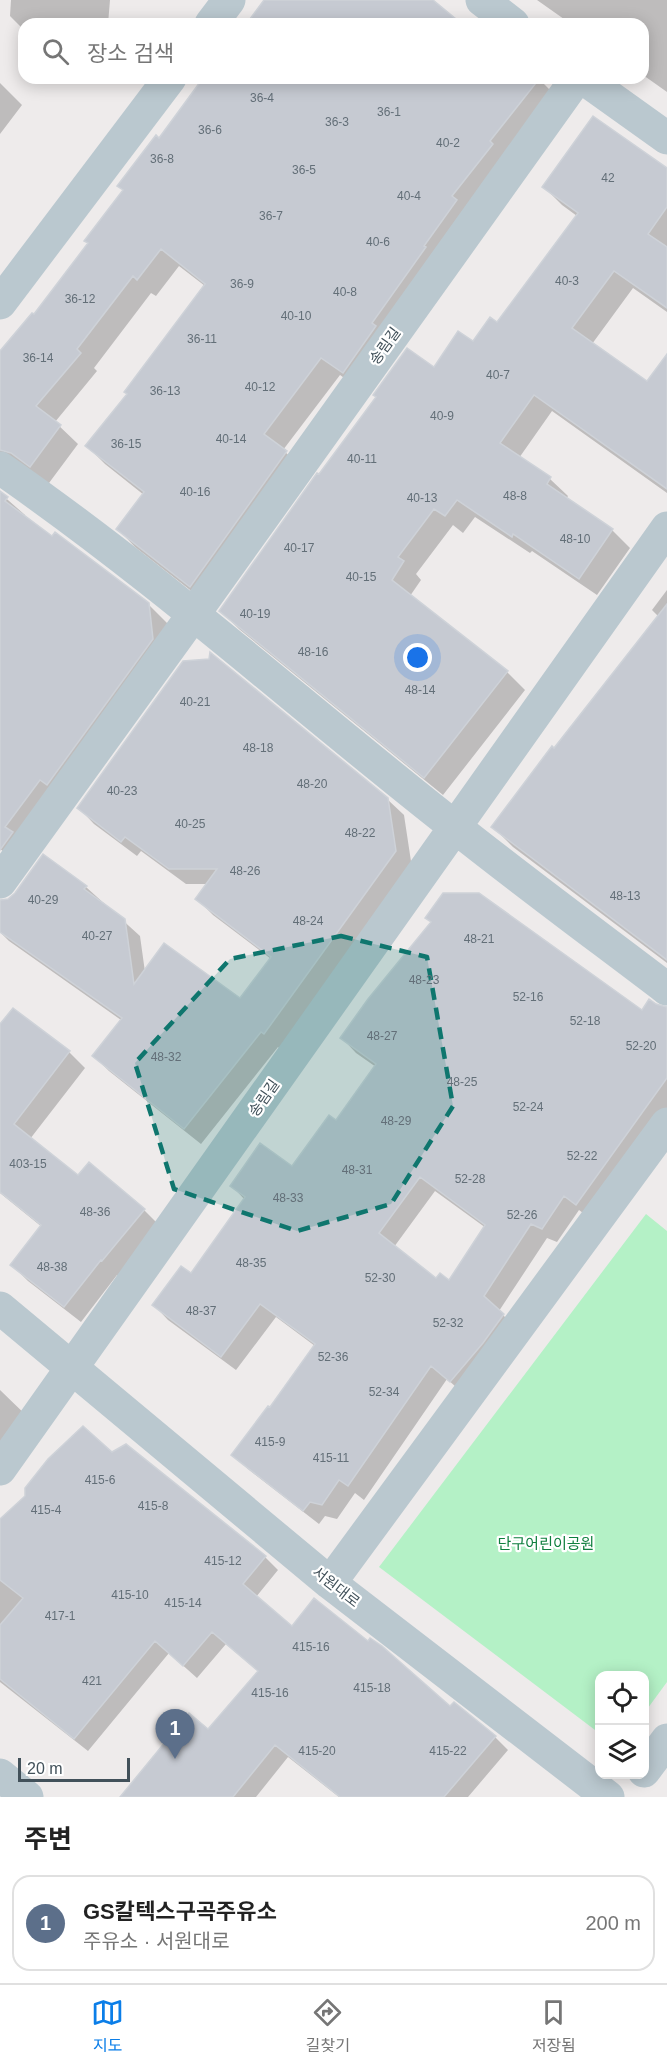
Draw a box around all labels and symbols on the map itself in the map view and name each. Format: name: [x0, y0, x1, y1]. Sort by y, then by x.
house number: 36-4: [250, 91, 274, 105]
house number: 36-1: [377, 105, 401, 119]
house number: 36-3: [325, 115, 349, 129]
house number: 36-6: [198, 123, 222, 137]
house number: 40-2: [436, 136, 460, 150]
house number: 36-8: [150, 152, 174, 166]
house number: 36-5: [292, 163, 316, 177]
house number: 42: [601, 171, 615, 185]
house number: 40-4: [397, 189, 421, 203]
house number: 36-7: [259, 209, 283, 223]
house number: 40-6: [366, 235, 390, 249]
house number: 40-3: [555, 274, 579, 288]
house number: 36-9: [230, 277, 254, 291]
house number: 40-8: [333, 285, 357, 299]
house number: 36-12: [65, 292, 96, 306]
house number: 40-10: [281, 309, 312, 323]
street label: 송림길: [366, 324, 404, 367]
house number: 36-11: [187, 332, 217, 346]
house number: 36-14: [23, 351, 54, 365]
house number: 40-7: [486, 368, 510, 382]
house number: 40-12: [245, 380, 276, 394]
house number: 36-13: [150, 384, 181, 398]
house number: 40-9: [430, 409, 454, 423]
house number: 40-14: [216, 432, 247, 446]
house number: 36-15: [111, 437, 142, 451]
house number: 40-11: [347, 452, 377, 466]
house number: 40-16: [180, 485, 211, 499]
house number: 48-8: [503, 489, 527, 503]
house number: 40-13: [407, 491, 438, 505]
house number: 48-10: [560, 532, 591, 546]
house number: 40-17: [284, 541, 315, 555]
house number: 40-15: [346, 570, 377, 584]
house number: 40-19: [240, 607, 271, 621]
your location: [403, 643, 432, 672]
house number: 48-16: [298, 645, 329, 659]
house number: 48-14: [405, 683, 436, 697]
house number: 40-21: [180, 695, 211, 709]
house number: 48-18: [243, 741, 274, 755]
house number: 48-20: [297, 777, 328, 791]
house number: 40-23: [107, 784, 138, 798]
house number: 40-25: [175, 817, 206, 831]
house number: 48-22: [345, 826, 376, 840]
house number: 48-26: [230, 864, 261, 878]
house number: 48-13: [610, 889, 641, 903]
house number: 40-29: [28, 893, 59, 907]
house number: 48-24: [293, 914, 324, 928]
house number: 40-27: [82, 929, 113, 943]
house number: 48-21: [464, 932, 495, 946]
house number: 48-23: [409, 973, 440, 987]
house number: 52-16: [513, 990, 544, 1004]
house number: 52-18: [570, 1014, 601, 1028]
house number: 48-27: [367, 1029, 398, 1043]
house number: 52-20: [626, 1039, 657, 1053]
house number: 48-32: [151, 1050, 182, 1064]
house number: 48-25: [447, 1075, 478, 1089]
street label: 송림길: [245, 1076, 282, 1120]
house number: 52-24: [513, 1100, 544, 1114]
house number: 48-29: [381, 1114, 412, 1128]
house number: 52-22: [567, 1149, 598, 1163]
house number: 403-15: [9, 1157, 47, 1171]
house number: 48-31: [342, 1163, 373, 1177]
house number: 52-28: [455, 1172, 486, 1186]
house number: 48-33: [273, 1191, 304, 1205]
house number: 48-36: [80, 1205, 111, 1219]
house number: 52-26: [507, 1208, 538, 1222]
house number: 48-35: [236, 1256, 267, 1270]
house number: 48-38: [37, 1260, 68, 1274]
house number: 52-30: [365, 1271, 396, 1285]
house number: 48-37: [186, 1304, 217, 1318]
house number: 52-32: [433, 1316, 464, 1330]
house number: 52-36: [318, 1350, 349, 1364]
house number: 52-34: [369, 1385, 400, 1399]
house number: 415-9: [255, 1435, 286, 1449]
house number: 415-11: [313, 1451, 350, 1465]
house number: 415-6: [85, 1473, 116, 1487]
house number: 415-8: [138, 1499, 169, 1513]
house number: 415-4: [31, 1503, 62, 1517]
park label: 단구어린이공원: [498, 1535, 594, 1552]
house number: 415-12: [204, 1554, 242, 1568]
street label: 서원대로: [309, 1563, 363, 1610]
house number: 415-10: [111, 1588, 149, 1602]
house number: 415-14: [164, 1596, 202, 1610]
house number: 417-1: [45, 1609, 76, 1623]
house number: 415-16: [292, 1640, 330, 1654]
house number: 421: [82, 1674, 102, 1688]
house number: 415-18: [353, 1681, 391, 1695]
house number: 415-16: [251, 1686, 289, 1700]
pin: 1: [156, 1710, 195, 1759]
house number: 415-20: [298, 1744, 336, 1758]
house number: 415-22: [429, 1744, 467, 1758]
scale bar: [18, 1755, 130, 1782]

